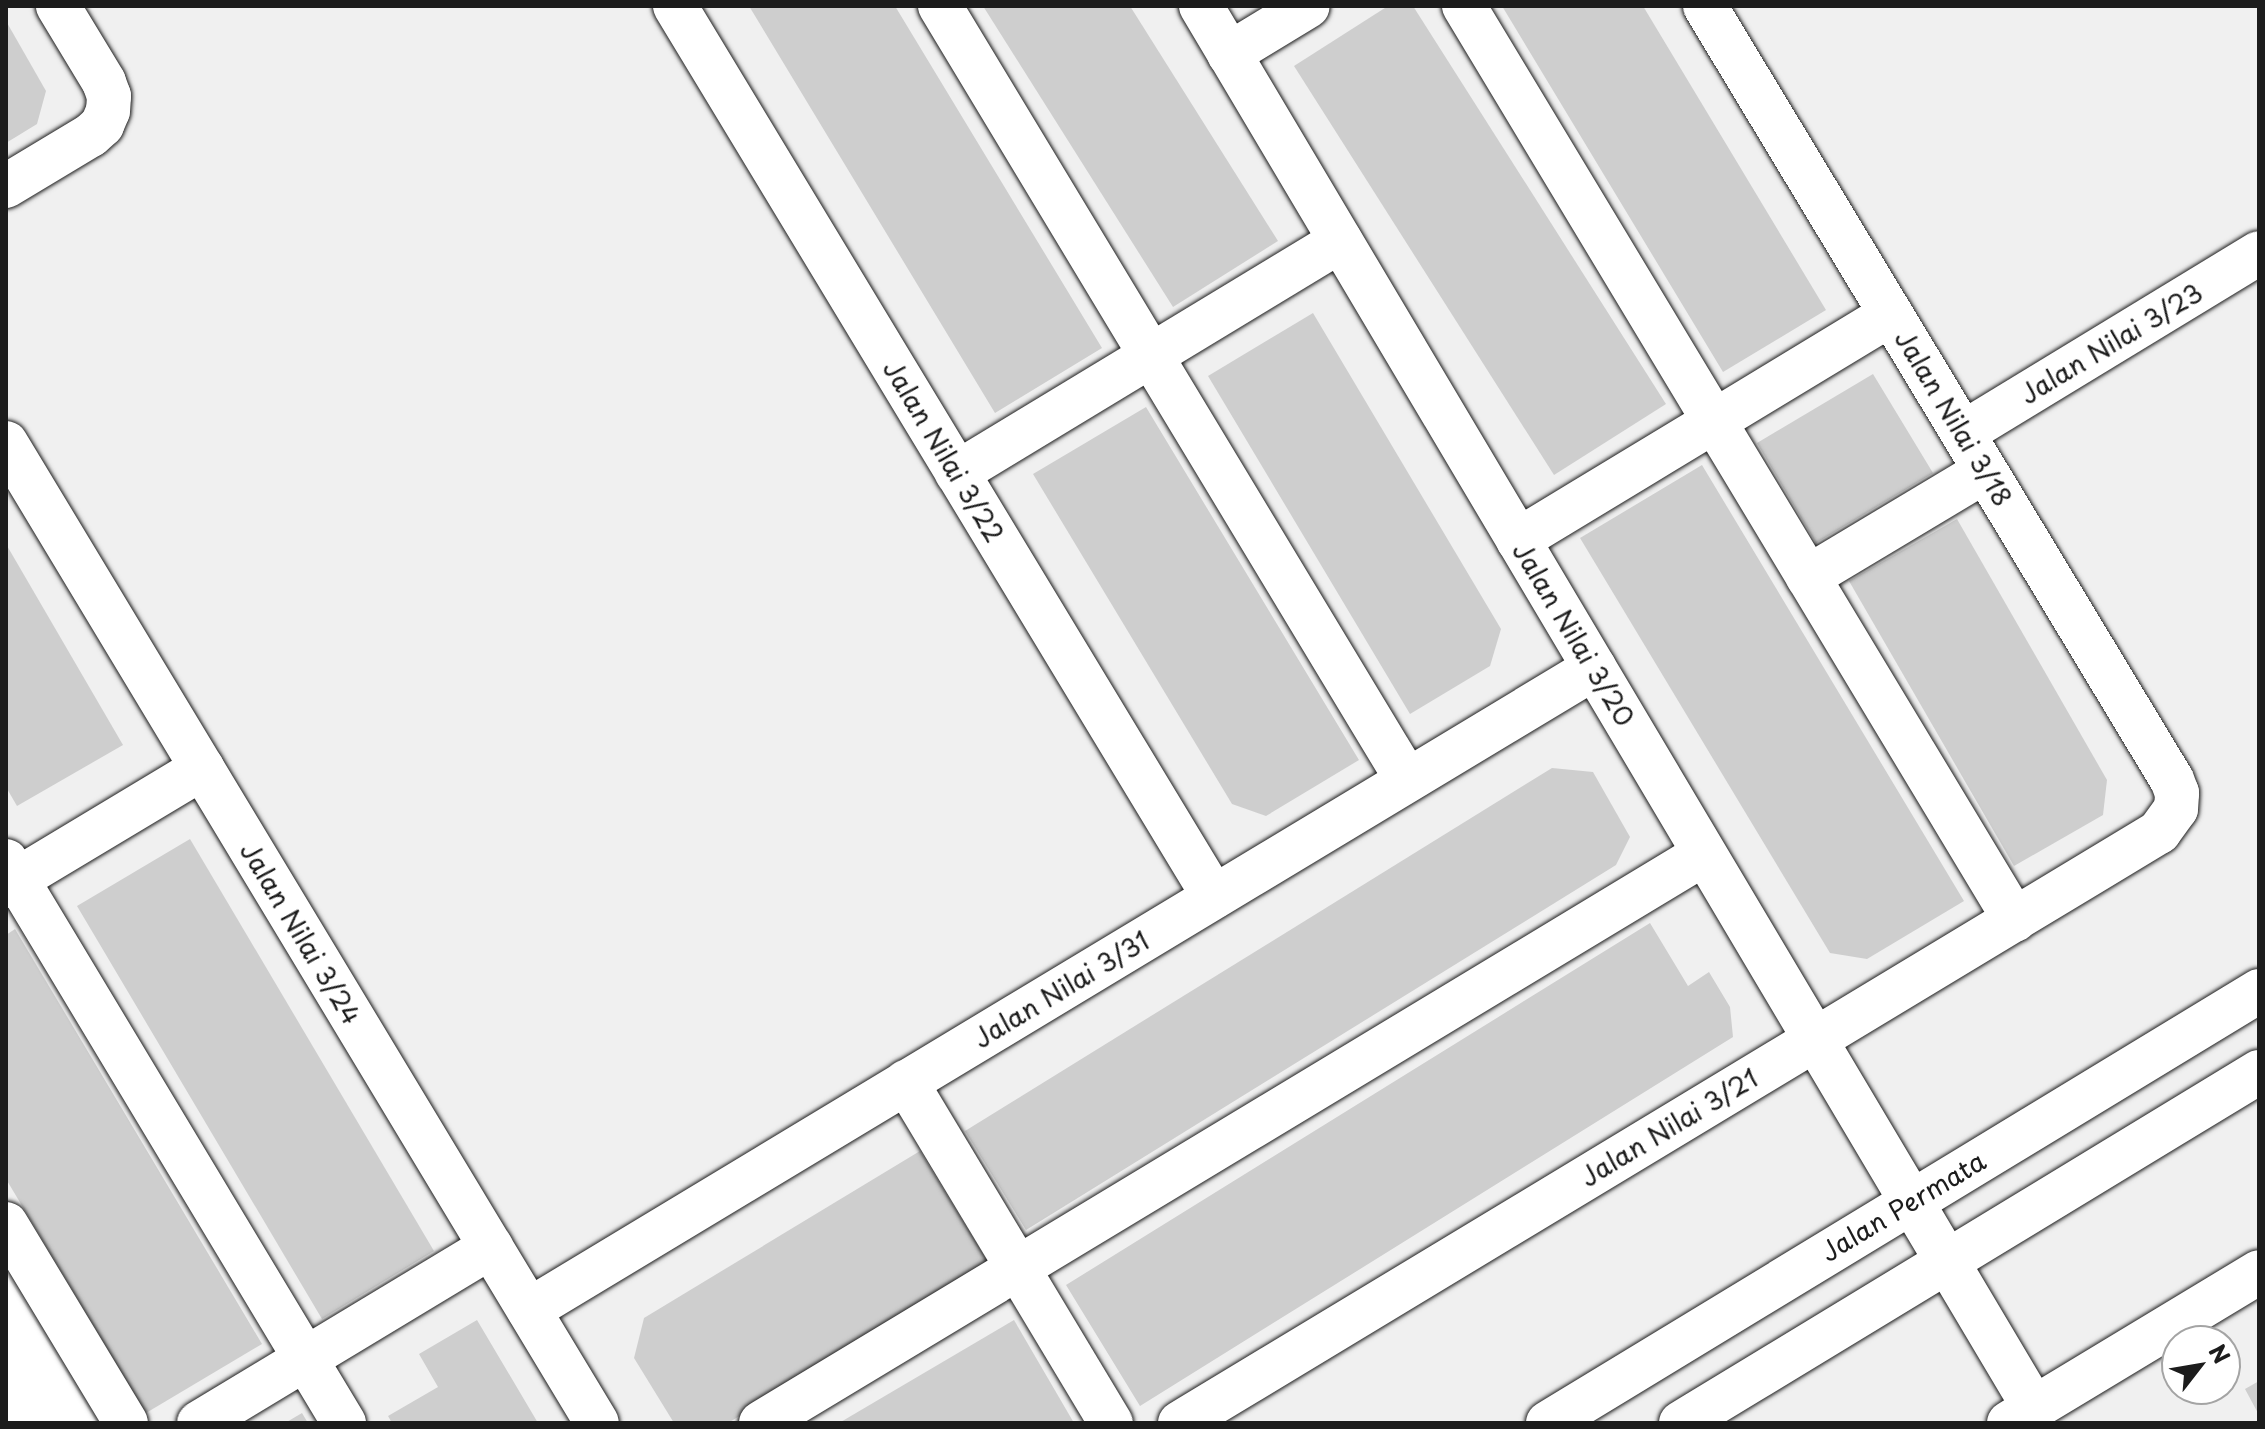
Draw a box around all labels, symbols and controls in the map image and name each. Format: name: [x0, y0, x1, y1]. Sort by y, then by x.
street label: Jalan Nilai 3/23: [2014, 276, 2208, 410]
street label: Jalan Nilai 3/18: [1889, 324, 2019, 512]
street label: Jalan Nilai 3/22: [877, 354, 1011, 548]
street label: Jalan Nilai 3/20: [1507, 536, 1641, 732]
street label: Jalan Nilai 3/24: [234, 836, 368, 1030]
street label: Jalan Nilai 3/31: [967, 924, 1155, 1054]
street label: Jalan Nilai 3/21: [1574, 1061, 1764, 1193]
street label: Jalan Permata: [1815, 1144, 1991, 1268]
north arrow: [2161, 1325, 2241, 1405]
text: N: [2202, 1337, 2239, 1369]

